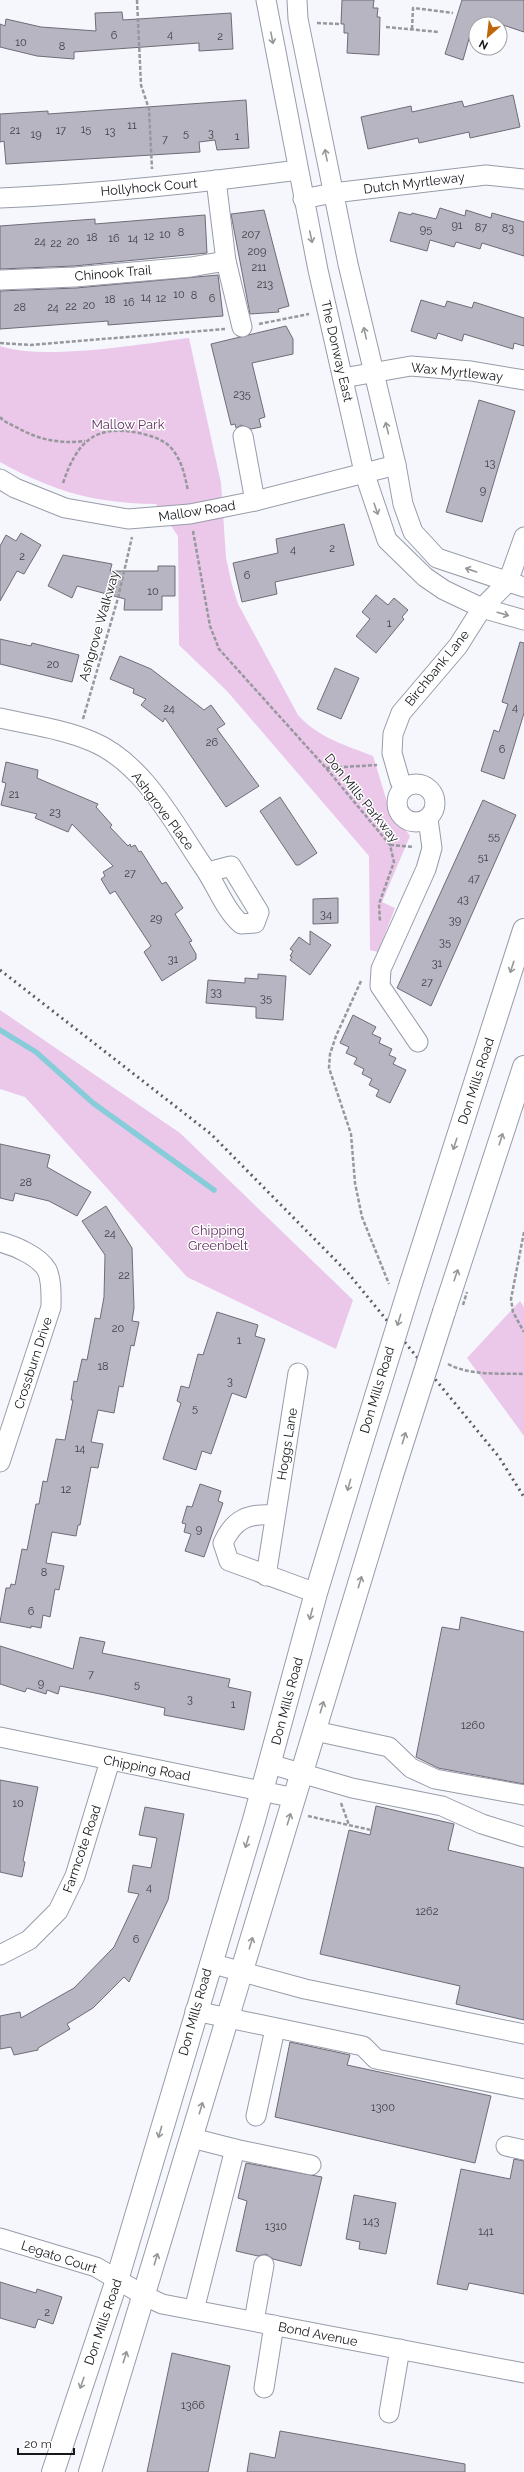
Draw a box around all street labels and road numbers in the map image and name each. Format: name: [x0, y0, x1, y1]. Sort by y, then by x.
street label: Dutch Myrtleway: [362, 169, 466, 197]
street label: Hollyhock Court: [100, 175, 199, 199]
street label: Chinook Trail: [74, 262, 152, 284]
street label: The Donway East: [318, 299, 356, 404]
street label: Wax Myrtleway: [410, 360, 504, 384]
street label: Mallow Road: [157, 498, 237, 524]
street label: Ashgrove Walkway: [76, 569, 122, 683]
street label: Birchbank Lane: [402, 627, 472, 709]
street label: Don Mills Parkway: [322, 751, 402, 845]
street label: Ashgrove Place: [129, 769, 197, 853]
street label: Don Mills Road: [455, 1036, 497, 1126]
street label: Crossburn Drive: [11, 1315, 55, 1411]
street label: Don Mills Road: [357, 1345, 397, 1435]
street label: Hoggs Lane: [274, 1407, 300, 1481]
street label: Don Mills Road: [268, 1656, 306, 1746]
street label: Chipping Road: [102, 1752, 192, 1784]
street label: Farmcote Road: [60, 1803, 104, 1895]
street label: Don Mills Road: [175, 1967, 215, 2057]
street label: Legato Court: [19, 2238, 99, 2276]
street label: Don Mills Road: [81, 2277, 125, 2367]
street label: Bond Avenue: [277, 2319, 359, 2349]

